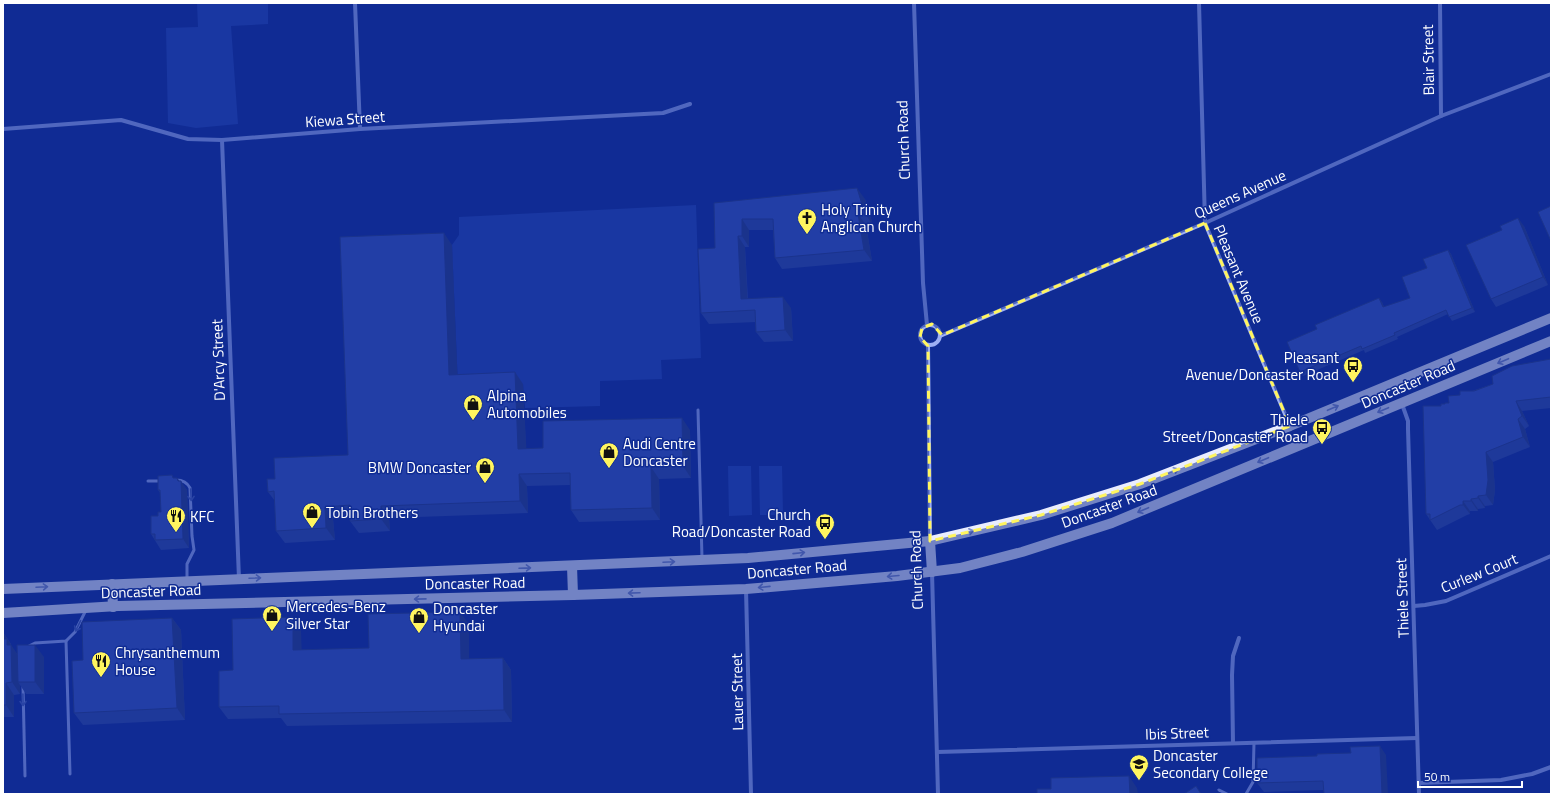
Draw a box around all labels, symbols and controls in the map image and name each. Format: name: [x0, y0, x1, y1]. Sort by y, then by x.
street label: Blair Street: [1416, 24, 1440, 96]
street label: Church Road: [890, 100, 916, 180]
street label: Kiewa Street: [304, 105, 387, 133]
street label: Queens Avenue: [1190, 164, 1290, 224]
place label: Holy Trinity Anglican Church: [821, 198, 922, 238]
church icon: Holy Trinity Anglican Church: [796, 207, 818, 235]
street label: Pleasant Avenue: [1208, 221, 1270, 327]
street label: D'Arcy Street: [205, 318, 231, 401]
place label: Pleasant Avenue/Doncaster Road: [1185, 346, 1340, 386]
street label: Doncaster Road: [1357, 354, 1459, 414]
bus stop icon: Pleasant Avenue/Doncaster Road: [1342, 355, 1364, 383]
one-way arrow: [1498, 357, 1510, 365]
place label: Alpina Automobiles: [487, 384, 567, 424]
shop icon: Alpina Automobiles: [462, 393, 484, 421]
one-way arrow: [1326, 404, 1338, 412]
one-way arrow: [1378, 407, 1390, 415]
place label: Thiele Street/Doncaster Road: [1163, 408, 1308, 448]
bus stop icon: Thiele Street/Doncaster Road: [1311, 417, 1333, 445]
place label: Audi Centre Doncaster: [623, 432, 696, 472]
shop icon: Audi Centre Doncaster: [598, 441, 620, 469]
place label: BMW Doncaster: [368, 456, 471, 479]
shop icon: BMW Doncaster: [474, 456, 496, 484]
one-way arrow: [1258, 457, 1270, 465]
one-way arrow: [1166, 467, 1178, 475]
street label: Doncaster Road: [1058, 478, 1160, 534]
one-way arrow: [187, 488, 194, 501]
shop icon: Tobin Brothers: [301, 501, 323, 529]
place label: Tobin Brothers: [326, 501, 418, 524]
place label: Church Road/Doncaster Road: [672, 503, 811, 543]
restaurant icon: KFC: [165, 505, 187, 533]
place label: KFC: [190, 505, 214, 528]
one-way arrow: [1138, 507, 1150, 515]
bus stop icon: Church Road/Doncaster Road: [814, 512, 836, 540]
one-way arrow: [961, 528, 974, 535]
street label: Church Road: [903, 530, 929, 610]
street label: Curlew Court: [1437, 547, 1522, 599]
one-way arrow: [792, 550, 805, 557]
street label: Doncaster Road: [746, 553, 848, 585]
street label: Thiele Street: [1389, 557, 1415, 638]
one-way arrow: [662, 558, 675, 566]
one-way arrow: [518, 564, 531, 572]
street label: Doncaster Road: [425, 571, 525, 595]
one-way arrow: [887, 572, 900, 580]
one-way arrow: [248, 575, 261, 582]
street label: Doncaster Road: [100, 578, 202, 604]
one-way arrow: [35, 583, 48, 591]
one-way arrow: [758, 583, 771, 591]
one-way arrow: [628, 589, 641, 597]
place label: Mercedes-Benz Silver Star: [286, 595, 386, 635]
one-way arrow: [414, 595, 427, 603]
place label: Doncaster Hyundai: [433, 597, 498, 637]
shop icon: Mercedes-Benz Silver Star: [261, 604, 283, 632]
shop icon: Doncaster Hyundai: [408, 606, 430, 634]
one-way arrow: [74, 620, 81, 632]
place label: Chrysanthemum House: [115, 641, 220, 681]
restaurant icon: Chrysanthemum House: [90, 650, 112, 678]
street label: Lauer Street: [725, 652, 749, 731]
one-way arrow: [20, 693, 27, 706]
street label: Ibis Street: [1145, 720, 1210, 746]
place label: Doncaster Secondary College: [1153, 744, 1268, 784]
school or university icon: Doncaster Secondary College: [1128, 753, 1150, 781]
scale bar: [1418, 763, 1522, 789]
text: 50 m: [1424, 767, 1450, 786]

